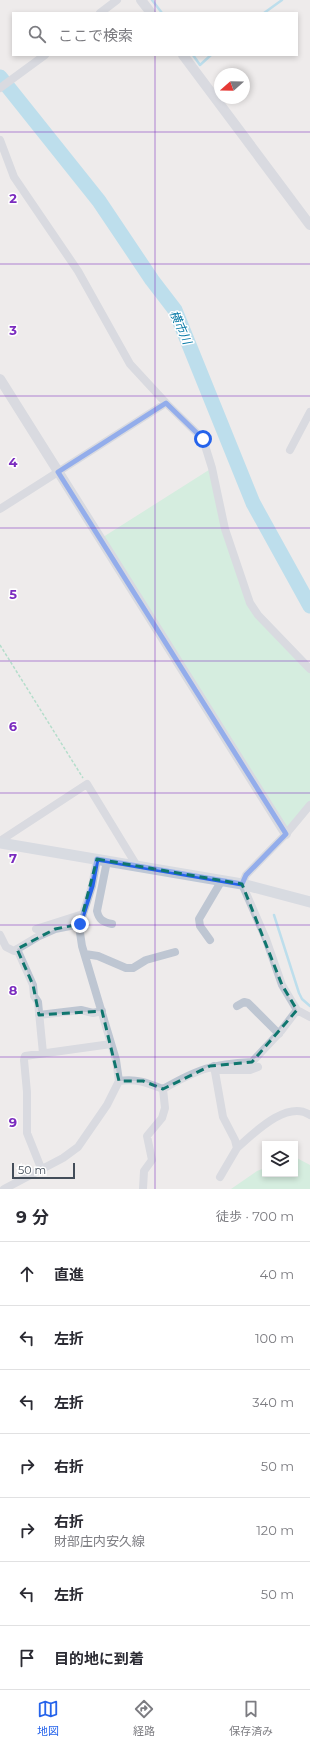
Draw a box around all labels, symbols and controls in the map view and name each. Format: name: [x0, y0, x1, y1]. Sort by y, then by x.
search box: [12, 12, 298, 56]
icon: search: [26, 23, 48, 45]
text: ここで検索: [58, 26, 133, 45]
north arrow: [214, 68, 250, 104]
text: 2: [9, 190, 17, 206]
water label: 横市川: [167, 307, 196, 348]
text: 3: [8, 322, 17, 338]
route start: [194, 430, 212, 448]
text: 4: [9, 454, 18, 470]
text: 5: [9, 586, 17, 602]
text: 6: [9, 718, 18, 734]
text: 7: [9, 850, 17, 866]
route end: [71, 915, 89, 933]
text: 8: [9, 982, 18, 998]
text: 9: [9, 1114, 17, 1130]
map controls: [262, 1141, 298, 1177]
button: layers: [262, 1141, 298, 1177]
scale bar: [12, 1161, 75, 1180]
text: 50 m: [18, 1163, 46, 1177]
text: 9 分: [16, 1207, 49, 1227]
text: 徒歩 · 700 m: [216, 1208, 294, 1224]
icon: ahead: [16, 1263, 38, 1285]
text: 直進: [54, 1265, 84, 1284]
text: 40 m: [260, 1266, 294, 1282]
icon: left: [16, 1327, 38, 1349]
text: 左折: [54, 1329, 84, 1348]
text: 100 m: [255, 1330, 294, 1346]
icon: left: [16, 1391, 38, 1413]
text: 左折: [54, 1393, 84, 1412]
text: 340 m: [252, 1394, 294, 1410]
icon: right: [16, 1455, 38, 1477]
text: 右折: [54, 1457, 84, 1476]
text: 50 m: [261, 1458, 294, 1474]
text: 右折: [54, 1512, 84, 1531]
icon: right: [16, 1519, 38, 1541]
text: 120 m: [256, 1522, 294, 1538]
text: 財部庄内安久線: [54, 1533, 145, 1549]
icon: left: [16, 1583, 38, 1605]
text: 左折: [54, 1585, 84, 1604]
text: 50 m: [261, 1586, 294, 1602]
icon: arrive: [16, 1647, 38, 1669]
text: 目的地に到着: [54, 1649, 144, 1668]
tab: 地図: [37, 1698, 59, 1738]
tab: 経路: [133, 1698, 155, 1738]
tab: 保存済み: [229, 1698, 273, 1738]

